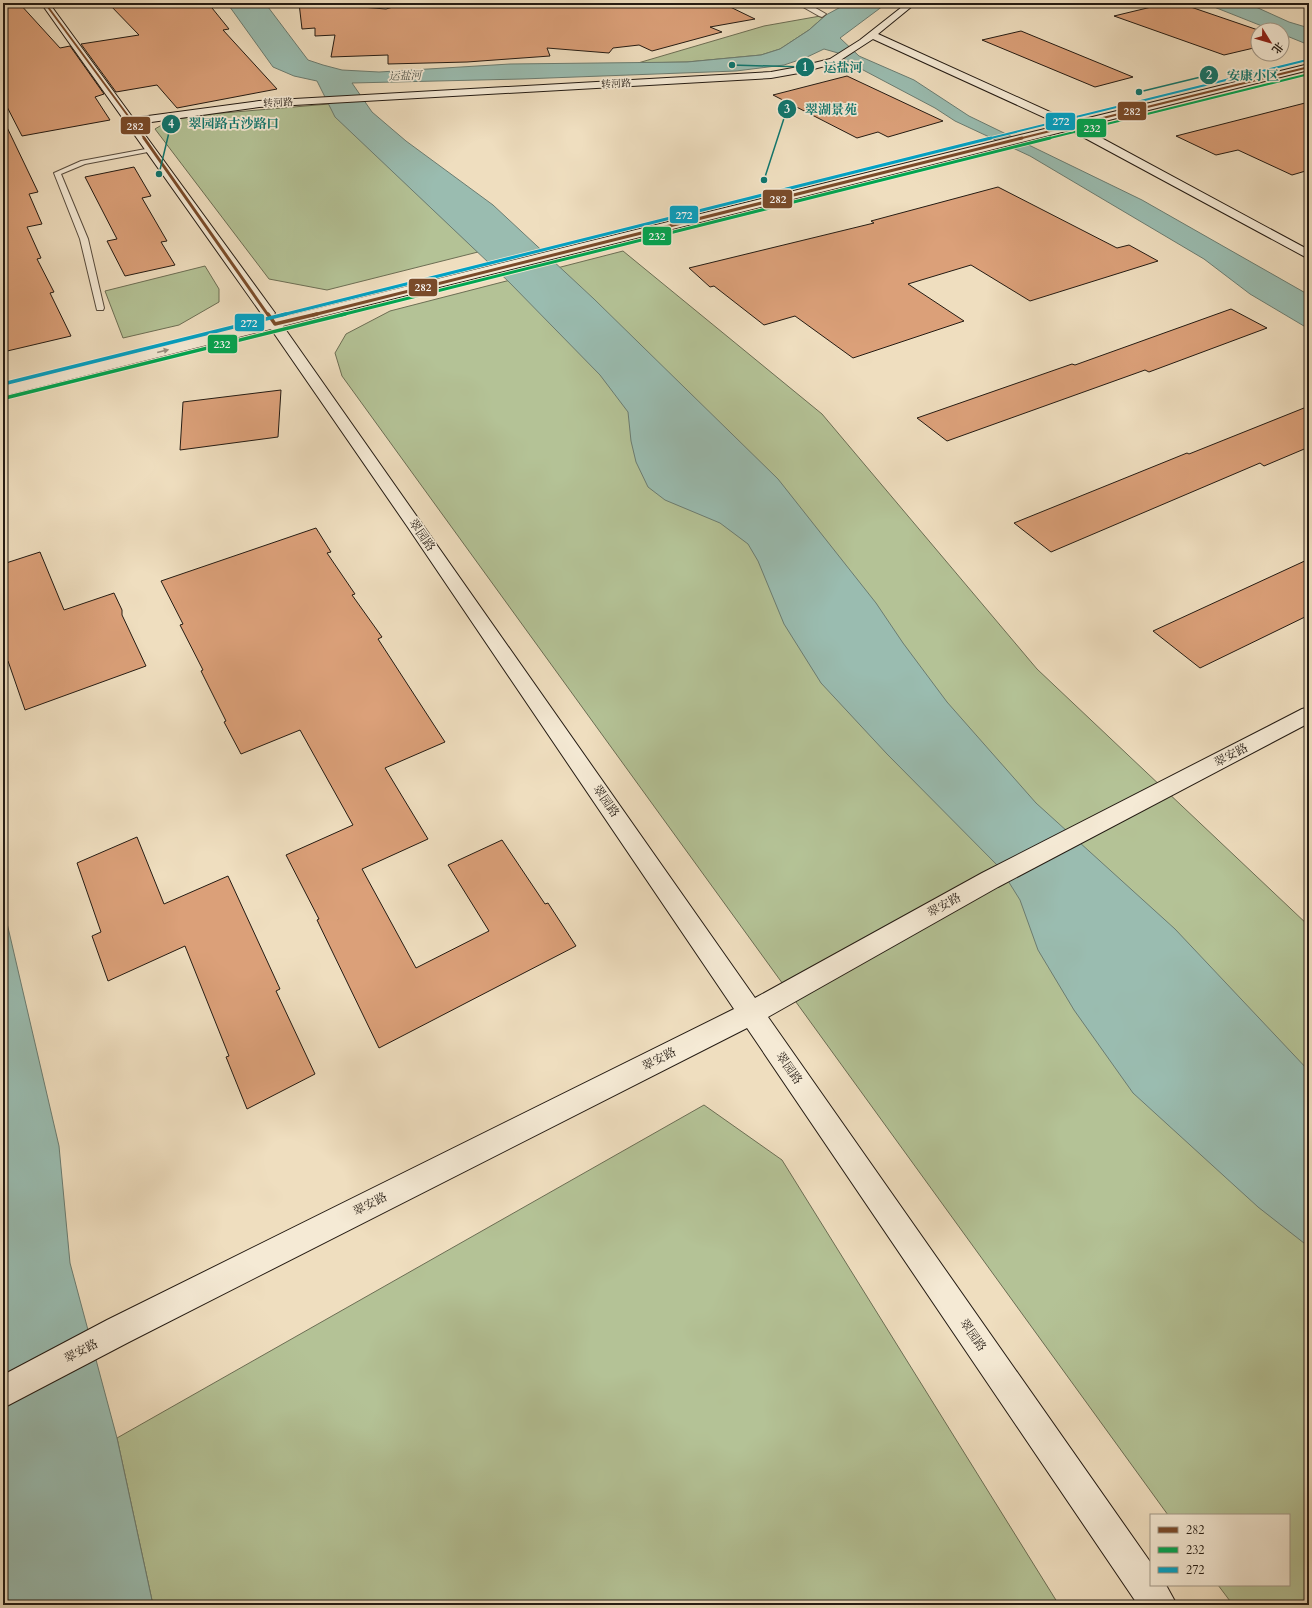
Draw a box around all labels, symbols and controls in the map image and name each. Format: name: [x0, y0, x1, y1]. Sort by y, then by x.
north arrow: [1250, 22, 1290, 62]
text: 北: [1268, 39, 1287, 57]
callout: 运盐河: [795, 55, 870, 80]
text: 1: [802, 59, 808, 75]
text: 运盐河: [823, 59, 863, 77]
callout: 安康小区: [1199, 63, 1287, 88]
text: 2: [1206, 67, 1212, 83]
text: 安康小区: [1227, 67, 1279, 85]
water label: 运盐河: [388, 68, 424, 84]
street label: 转河路: [601, 76, 631, 92]
street label: 转河路: [263, 95, 293, 111]
callout: 翠湖景苑: [777, 97, 865, 122]
text: 3: [784, 101, 790, 117]
text: 翠湖景苑: [805, 101, 857, 119]
line badge: 282: [1117, 101, 1147, 121]
text: 282: [1124, 104, 1141, 119]
callout: 翠园路古沙路口: [161, 111, 288, 136]
line badge: 272: [1045, 112, 1076, 131]
text: 272: [1053, 114, 1070, 129]
text: 翠园路古沙路口: [188, 115, 280, 133]
line badge: 282: [120, 116, 151, 135]
text: 4: [168, 116, 174, 132]
line badge: 232: [1076, 118, 1107, 138]
text: 282: [127, 119, 144, 134]
text: 232: [1084, 121, 1101, 136]
line badge: 282: [762, 189, 793, 209]
text: 282: [770, 192, 787, 207]
line badge: 272: [669, 205, 699, 224]
text: 272: [676, 208, 693, 223]
line badge: 232: [642, 226, 672, 246]
text: 232: [649, 229, 666, 244]
line badge: 282: [408, 278, 438, 297]
text: 282: [415, 280, 432, 295]
line badge: 272: [234, 313, 265, 332]
text: 272: [241, 316, 258, 331]
line badge: 232: [207, 334, 238, 354]
text: 232: [214, 337, 231, 352]
one-way arrow: [157, 348, 169, 354]
street label: 翠园路: [405, 516, 439, 554]
street label: 翠安路: [1211, 739, 1251, 771]
street label: 翠园路: [589, 782, 623, 820]
street label: 翠安路: [924, 889, 964, 921]
street label: 翠安路: [639, 1044, 679, 1074]
street label: 翠园路: [772, 1049, 806, 1087]
street label: 翠安路: [350, 1189, 390, 1219]
street label: 翠园路: [956, 1316, 990, 1354]
street label: 翠安路: [61, 1335, 101, 1367]
legend: [1150, 1514, 1290, 1586]
text: 282: [1186, 1522, 1204, 1538]
text: 232: [1186, 1542, 1204, 1558]
text: 272: [1186, 1562, 1204, 1578]

